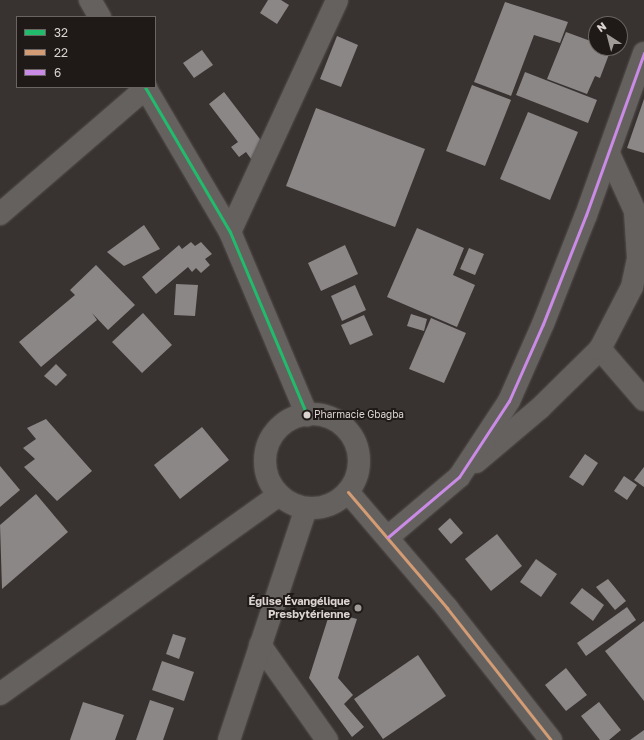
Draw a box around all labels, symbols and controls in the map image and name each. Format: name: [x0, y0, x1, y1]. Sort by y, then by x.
legend: [16, 16, 156, 88]
north arrow: [588, 16, 628, 56]
text: N: [594, 19, 608, 34]
text: 32: [54, 25, 68, 40]
text: 22: [54, 45, 68, 60]
text: 6: [54, 65, 61, 80]
place label: Pharmacie Gbagba: [314, 409, 404, 421]
marker: Pharmacie Gbagba: [302, 410, 312, 420]
place label: Église Évangélique Presbytérienne: [249, 595, 350, 621]
marker: Église Évangélique Presbytérienne: [353, 603, 363, 613]

